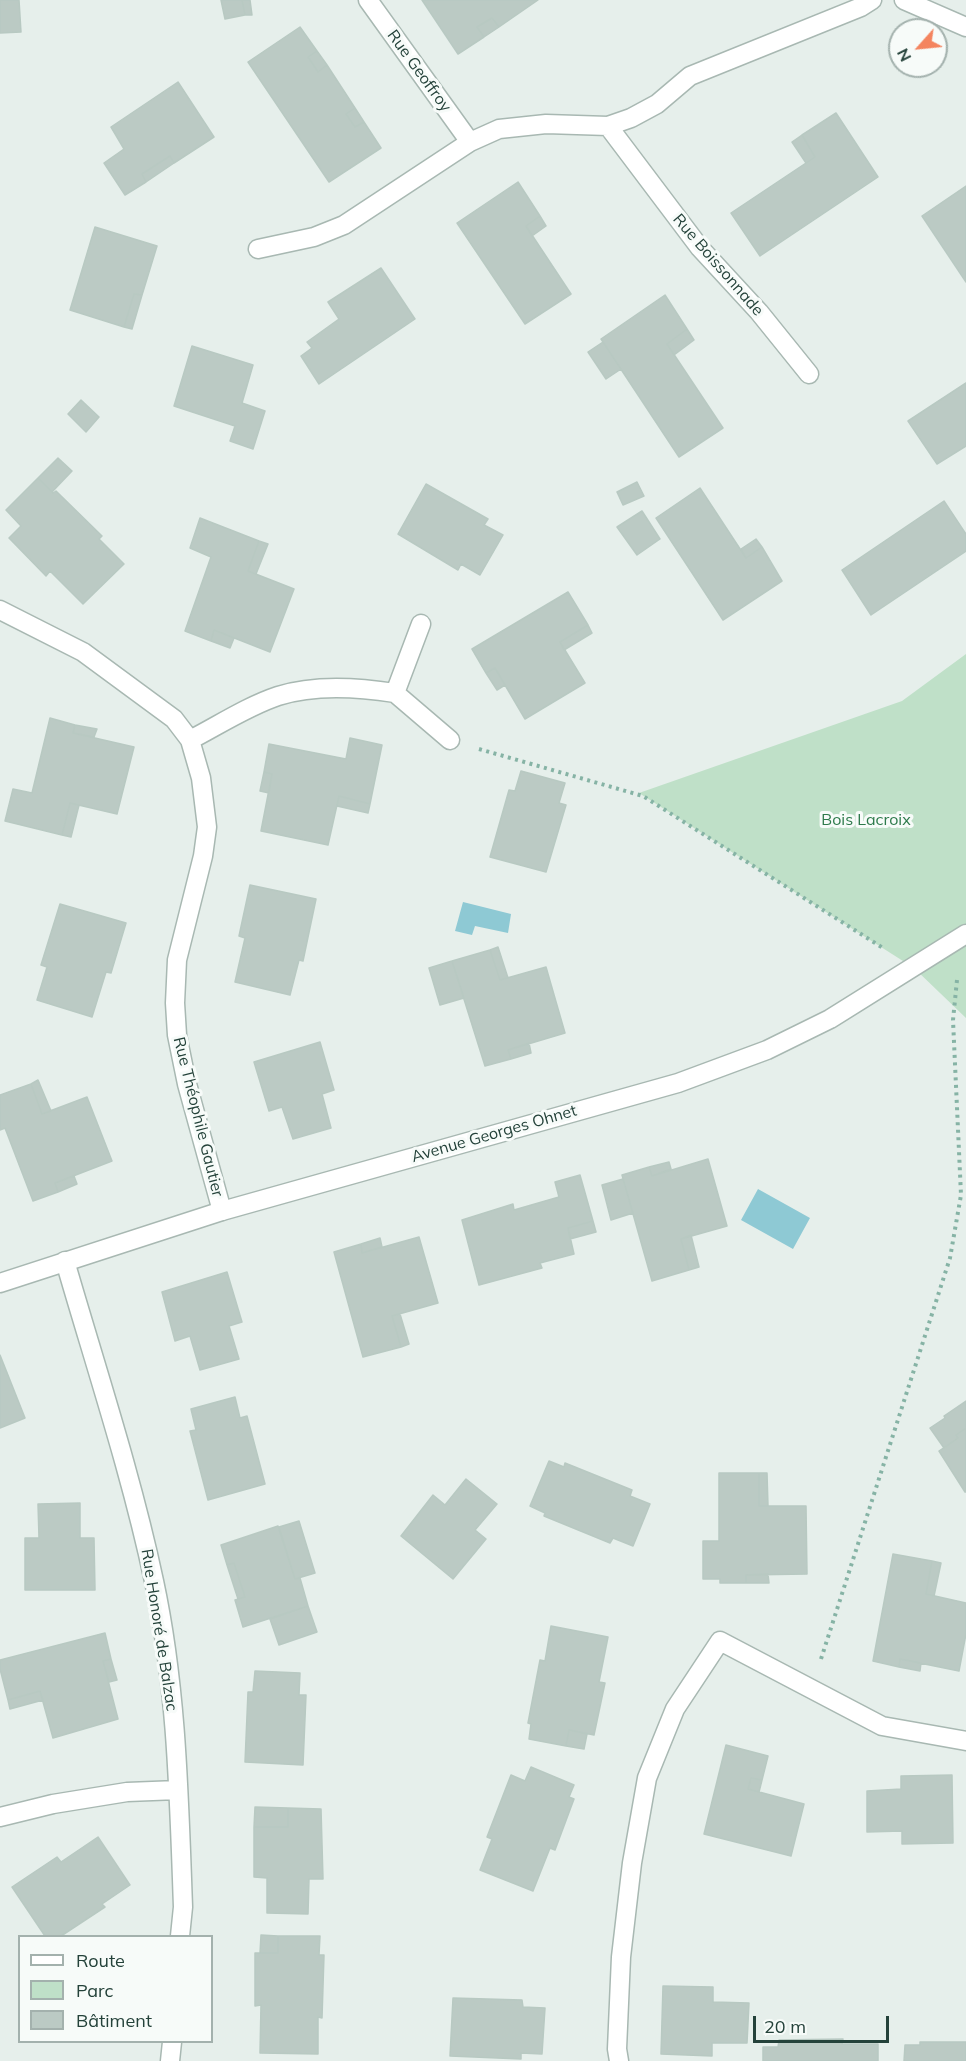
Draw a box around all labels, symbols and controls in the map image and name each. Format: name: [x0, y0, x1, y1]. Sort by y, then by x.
north arrow: [888, 18, 948, 78]
street label: Rue Geoffroy: [383, 26, 455, 116]
text: N: [892, 45, 915, 65]
street label: Rue Boissonnade: [669, 210, 767, 320]
park label: Bois Lacroix: [821, 810, 911, 830]
street label: Rue Théophile Gautier: [169, 1035, 227, 1199]
street label: Avenue Georges Ohnet: [409, 1101, 579, 1167]
street label: Rue Honoré de Balzac: [137, 1547, 181, 1713]
legend: [18, 1935, 213, 2043]
text: Route: [76, 1949, 125, 1972]
text: Parc: [76, 1979, 113, 2002]
scale bar: [756, 2004, 892, 2042]
text: Bâtiment: [76, 2009, 152, 2032]
text: 20 m: [764, 2015, 806, 2038]

